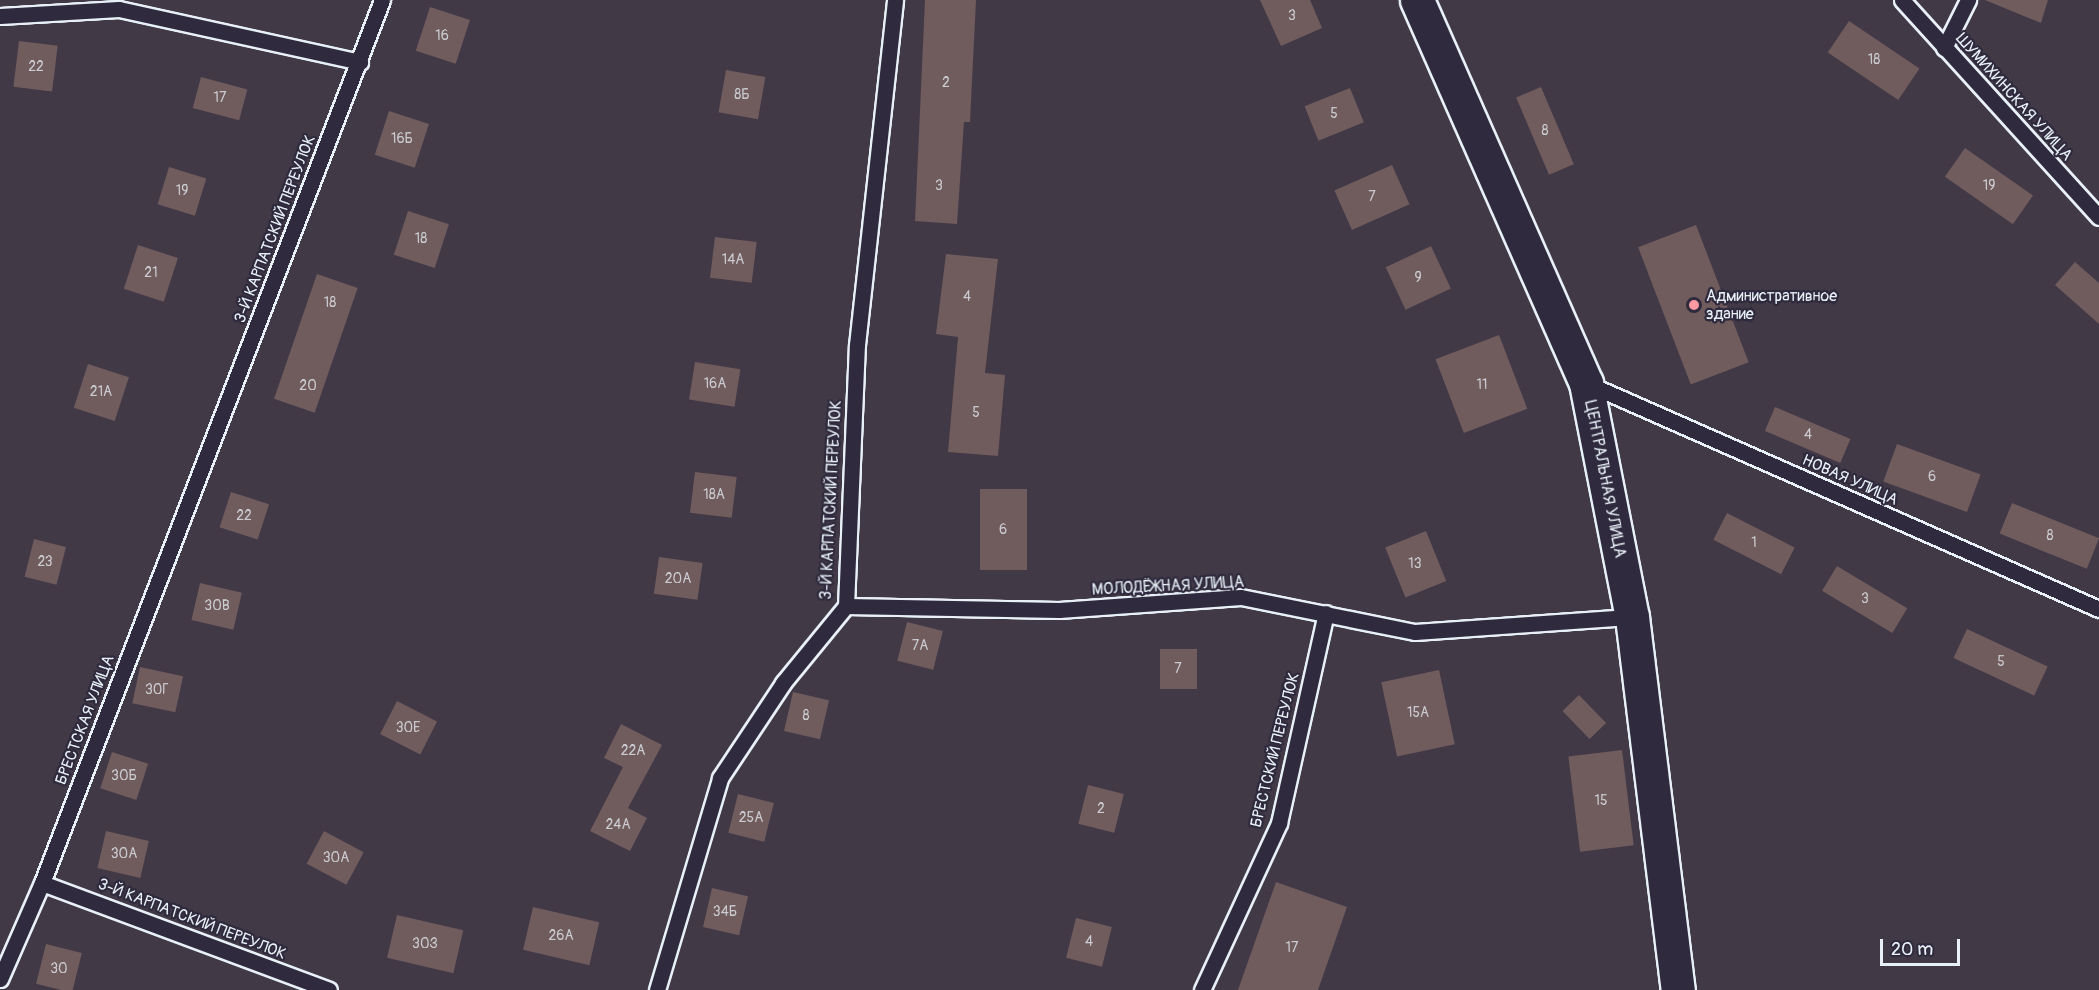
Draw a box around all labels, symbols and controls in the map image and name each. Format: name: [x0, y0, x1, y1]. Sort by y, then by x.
house number: 3: [1288, 8, 1296, 24]
house number: 16: [435, 28, 449, 44]
street label: ШУМИХИНСКАЯ УЛИЦА: [1952, 29, 2076, 165]
house number: 18: [1868, 52, 1880, 68]
house number: 22: [28, 59, 44, 75]
house number: 2: [942, 75, 950, 91]
house number: 8Б: [734, 87, 750, 103]
house number: 17: [214, 90, 226, 106]
house number: 5: [1330, 106, 1338, 122]
house number: 8: [1541, 123, 1549, 139]
house number: 16Б: [391, 131, 413, 147]
street label: 3-Й КАРПАТСКИЙ ПЕРЕУЛОК: [230, 132, 320, 326]
house number: 3: [935, 178, 943, 194]
house number: 19: [1983, 178, 1995, 194]
house number: 19: [176, 183, 188, 199]
house number: 7: [1368, 189, 1376, 205]
house number: 18: [415, 231, 427, 247]
house number: 14А: [722, 252, 744, 268]
house number: 21: [144, 265, 158, 281]
house number: 9: [1414, 270, 1422, 286]
place label: Административное здание: [1706, 286, 1837, 324]
house number: 4: [963, 289, 971, 305]
house number: 18: [324, 295, 336, 311]
marker: Административное здание: [1687, 298, 1701, 312]
house number: 16А: [704, 376, 726, 392]
house number: 11: [1477, 377, 1487, 393]
house number: 20: [299, 378, 317, 394]
house number: 21А: [90, 384, 112, 400]
street label: ЦЕНТРАЛЬНАЯ УЛИЦА: [1580, 399, 1630, 559]
street label: 3-Й КАРПАТСКИЙ ПЕРЕУЛОК: [816, 400, 846, 600]
house number: 5: [972, 405, 980, 421]
house number: 4: [1804, 427, 1812, 443]
street label: НОВАЯ УЛИЦА: [1799, 450, 1901, 510]
house number: 6: [1928, 469, 1936, 485]
house number: 18А: [703, 487, 725, 503]
house number: 22: [236, 508, 252, 524]
house number: 6: [999, 522, 1007, 538]
house number: 8: [2046, 528, 2054, 544]
house number: 1: [1751, 535, 1757, 551]
house number: 23: [37, 554, 53, 570]
house number: 13: [1408, 556, 1422, 572]
house number: 20А: [665, 571, 691, 587]
street label: МОЛОДЁЖНАЯ УЛИЦА: [1091, 572, 1245, 600]
house number: 3: [1861, 591, 1869, 607]
house number: 30В: [204, 598, 230, 614]
house number: 7А: [912, 638, 928, 654]
street label: БРЕСТСКАЯ УЛИЦА: [51, 652, 119, 788]
house number: 5: [1997, 654, 2005, 670]
house number: 7: [1174, 661, 1182, 677]
street label: БРЕСТСКИЙ ПЕРЕУЛОК: [1246, 670, 1304, 830]
house number: 30Г: [145, 682, 169, 698]
house number: 15А: [1407, 705, 1429, 721]
house number: 8: [802, 708, 810, 724]
house number: 30Е: [396, 720, 420, 736]
house number: 22А: [621, 743, 645, 759]
house number: 30Б: [111, 768, 137, 784]
house number: 15: [1594, 793, 1608, 809]
house number: 2: [1097, 801, 1105, 817]
house number: 25А: [739, 810, 763, 826]
house number: 24А: [605, 817, 631, 833]
house number: 30А: [111, 846, 137, 862]
house number: 30А: [323, 850, 349, 866]
street label: 3-Й КАРПАТСКИЙ ПЕРЕУЛОК: [95, 874, 289, 964]
house number: 34Б: [713, 904, 737, 920]
scale bar: [1883, 927, 1962, 965]
house number: 26А: [548, 928, 574, 944]
house number: 4: [1085, 934, 1093, 950]
house number: 30З: [412, 936, 438, 952]
text: 20 m: [1891, 938, 1933, 961]
house number: 17: [1286, 940, 1298, 956]
house number: 30: [50, 961, 68, 977]

